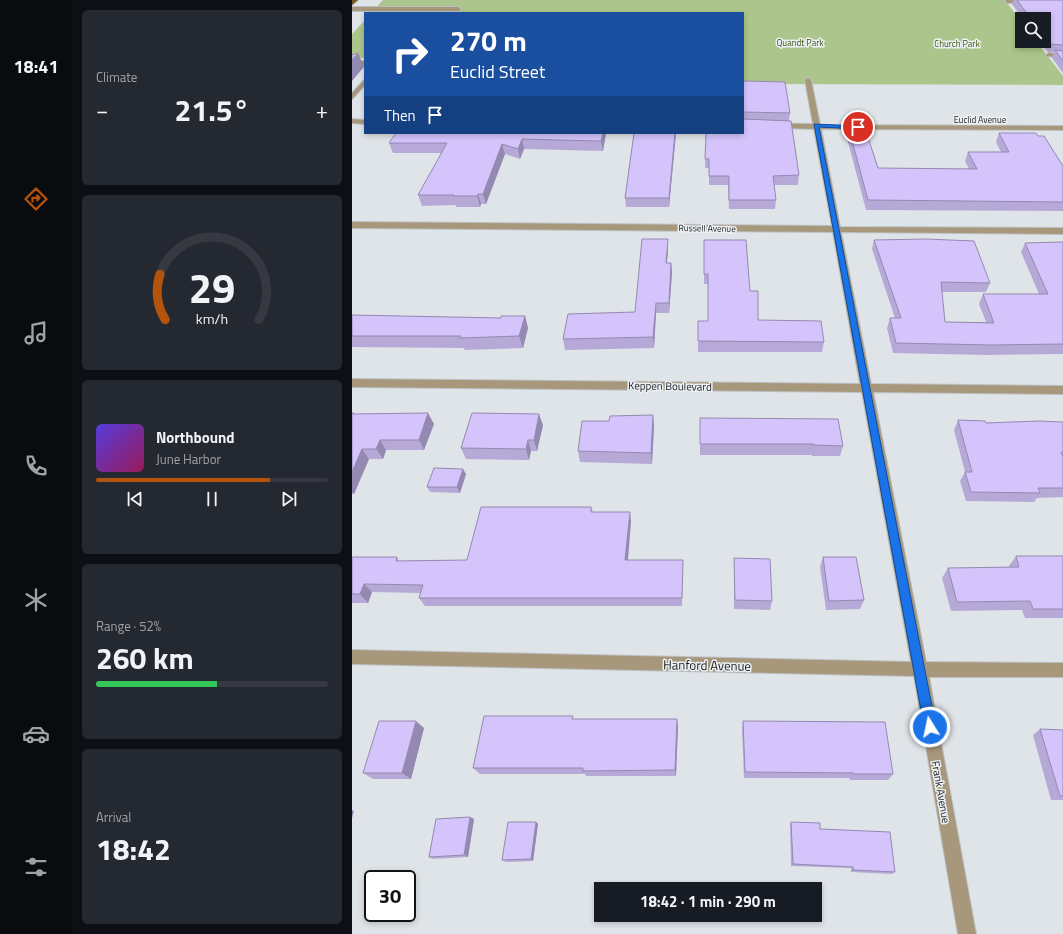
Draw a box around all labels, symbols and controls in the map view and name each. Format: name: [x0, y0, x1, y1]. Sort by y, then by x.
map controls: [1015, 12, 1051, 48]
button: search: [1015, 12, 1051, 48]
text: 270 m: [450, 19, 527, 62]
icon: right: [384, 28, 436, 80]
park label: Quandt Park: [776, 36, 824, 49]
park label: Church Park: [934, 37, 980, 50]
text: 18:41: [14, 53, 58, 80]
text: Euclid Street: [450, 58, 545, 85]
text: Climate: [96, 67, 137, 87]
text: 21.5°: [175, 87, 249, 133]
text: −: [96, 93, 108, 127]
text: +: [316, 93, 328, 127]
text: Then: [384, 104, 416, 127]
icon: arrive: [424, 104, 446, 126]
pin: [841, 110, 875, 144]
street label: Euclid Avenue: [954, 113, 1007, 126]
icon: arrive: [847, 116, 869, 138]
icon: directions: [22, 185, 50, 213]
street label: Russell Avenue: [678, 221, 736, 235]
text: 29: [189, 256, 235, 319]
text: km/h: [196, 308, 228, 330]
icon: music: [22, 319, 50, 347]
street label: Keppen Boulevard: [628, 377, 712, 395]
text: Northbound: [156, 426, 235, 449]
text: June Harbor: [156, 449, 221, 469]
icon: phone: [22, 452, 50, 480]
icon: previous: [124, 488, 146, 510]
icon: pause: [201, 488, 223, 510]
icon: next: [278, 488, 300, 510]
icon: climate: [22, 586, 50, 614]
text: Range · 52%: [96, 616, 161, 636]
text: 260 km: [96, 635, 194, 681]
street label: Hanford Avenue: [663, 654, 751, 676]
position arrow: [909, 706, 951, 748]
icon: car: [22, 720, 50, 748]
street label: Frank Avenue: [928, 760, 954, 825]
text: Arrival: [96, 807, 131, 827]
text: 18:42: [96, 826, 171, 872]
icon: filters: [22, 853, 50, 881]
speed limit sign: 30: [364, 870, 416, 922]
text: 18:42 · 1 min · 290 m: [640, 890, 776, 913]

